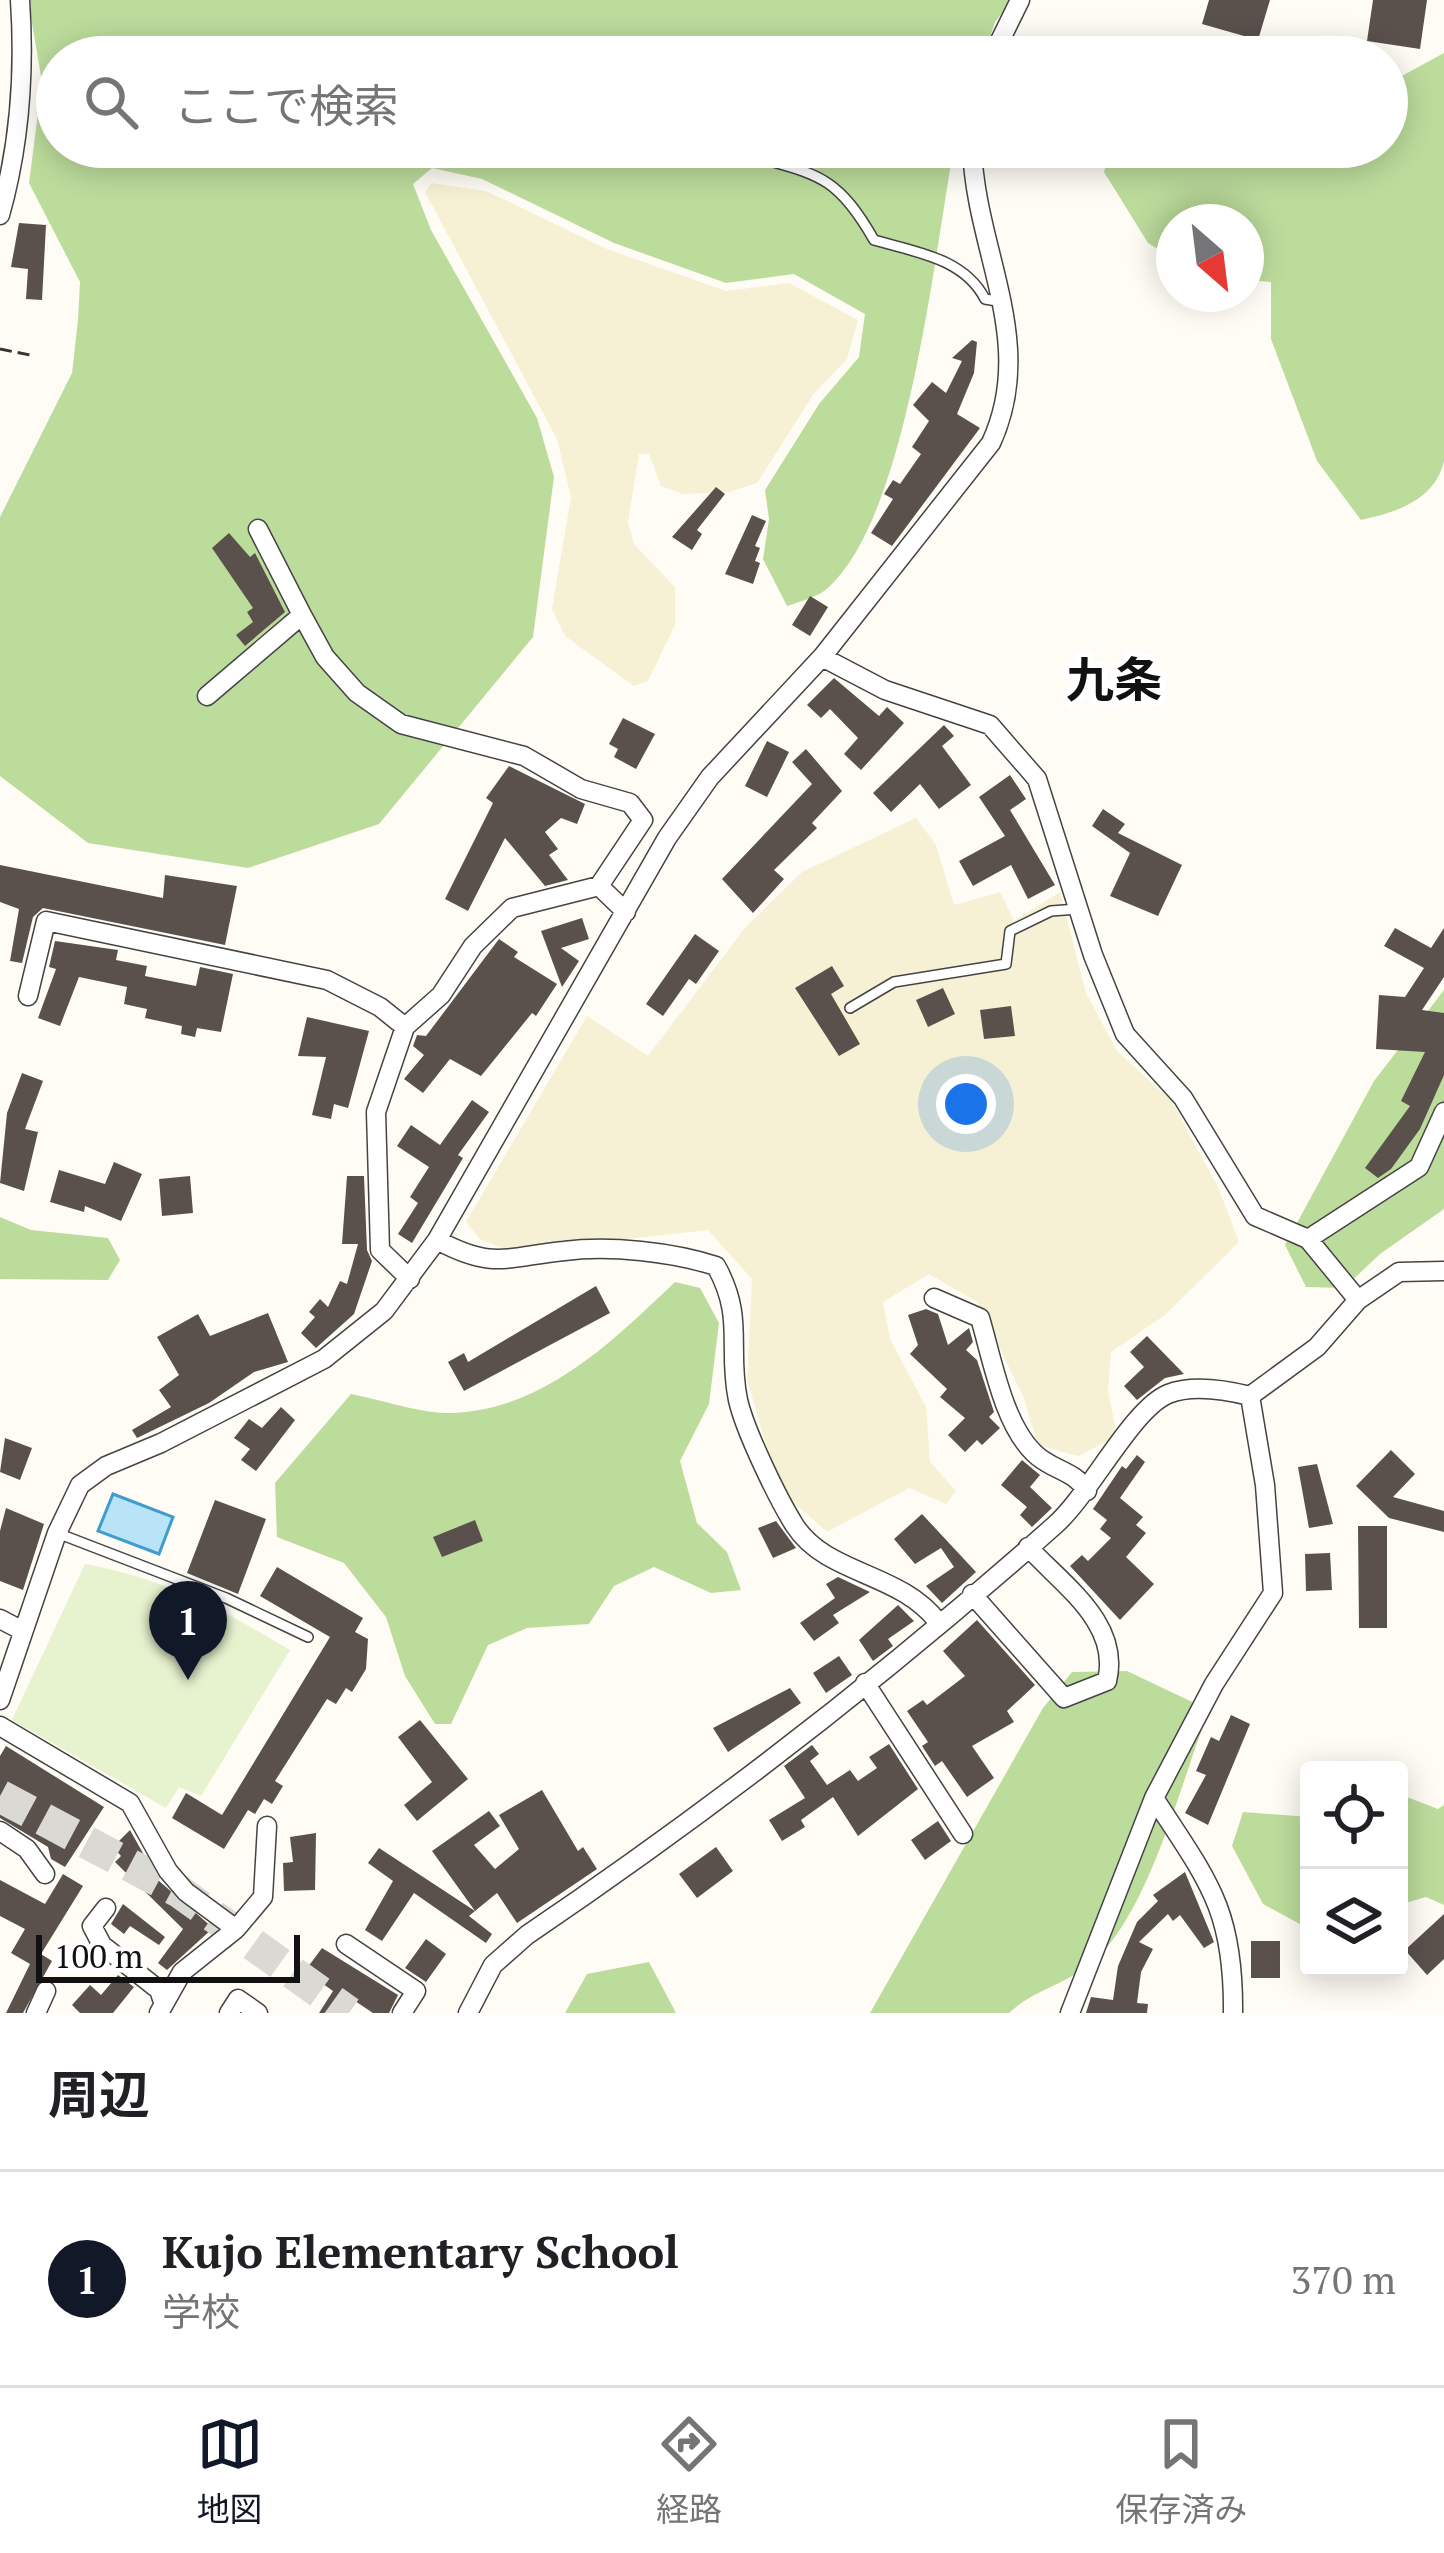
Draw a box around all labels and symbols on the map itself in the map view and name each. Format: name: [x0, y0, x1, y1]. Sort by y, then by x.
north arrow: [1156, 204, 1264, 312]
district label: 九条: [1066, 647, 1162, 711]
your location: [936, 1074, 996, 1134]
pin: 1: [149, 1581, 227, 1680]
scale bar: [36, 1929, 300, 1982]

